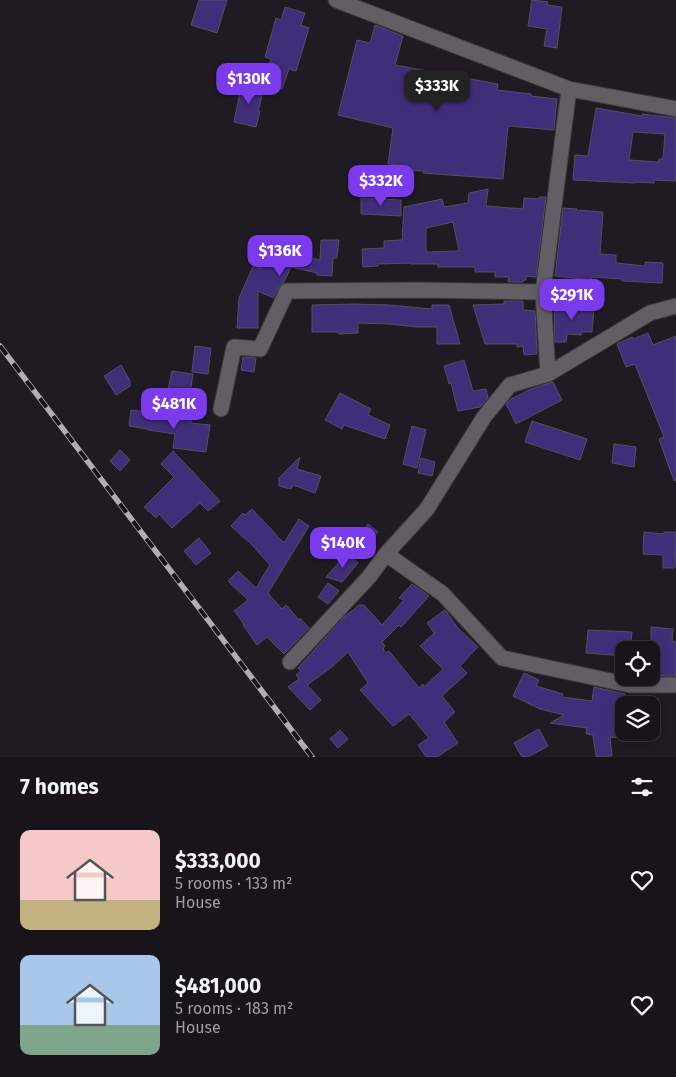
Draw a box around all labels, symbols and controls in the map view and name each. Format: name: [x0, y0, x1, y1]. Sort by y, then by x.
pin: $130K: [214, 62, 284, 105]
text: $130K: [227, 69, 271, 88]
pin: $333K: [402, 70, 472, 112]
text: $333K: [415, 76, 459, 95]
pin: $332K: [346, 164, 416, 207]
text: $332K: [359, 171, 403, 190]
pin: $136K: [245, 234, 315, 277]
text: $136K: [258, 241, 302, 260]
pin: $291K: [537, 278, 607, 321]
text: $291K: [551, 285, 593, 304]
pin: $481K: [139, 388, 209, 430]
text: $481K: [152, 394, 196, 413]
pin: $140K: [308, 526, 378, 569]
text: $140K: [321, 533, 365, 552]
map controls: [615, 641, 660, 741]
button: locate: [615, 641, 660, 686]
button: layers: [615, 696, 660, 741]
icon: filters: [628, 773, 656, 801]
text: 7 homes: [20, 774, 99, 800]
text: $333,000: [175, 848, 261, 874]
icon: home: [60, 850, 120, 910]
icon: heart: [628, 866, 656, 894]
text: 5 rooms · 133 m²: [175, 874, 292, 893]
text: House: [175, 893, 221, 912]
text: $481,000: [175, 973, 261, 999]
icon: home: [60, 975, 120, 1035]
icon: heart: [628, 991, 656, 1019]
text: 5 rooms · 183 m²: [175, 999, 293, 1018]
text: House: [175, 1018, 221, 1037]

